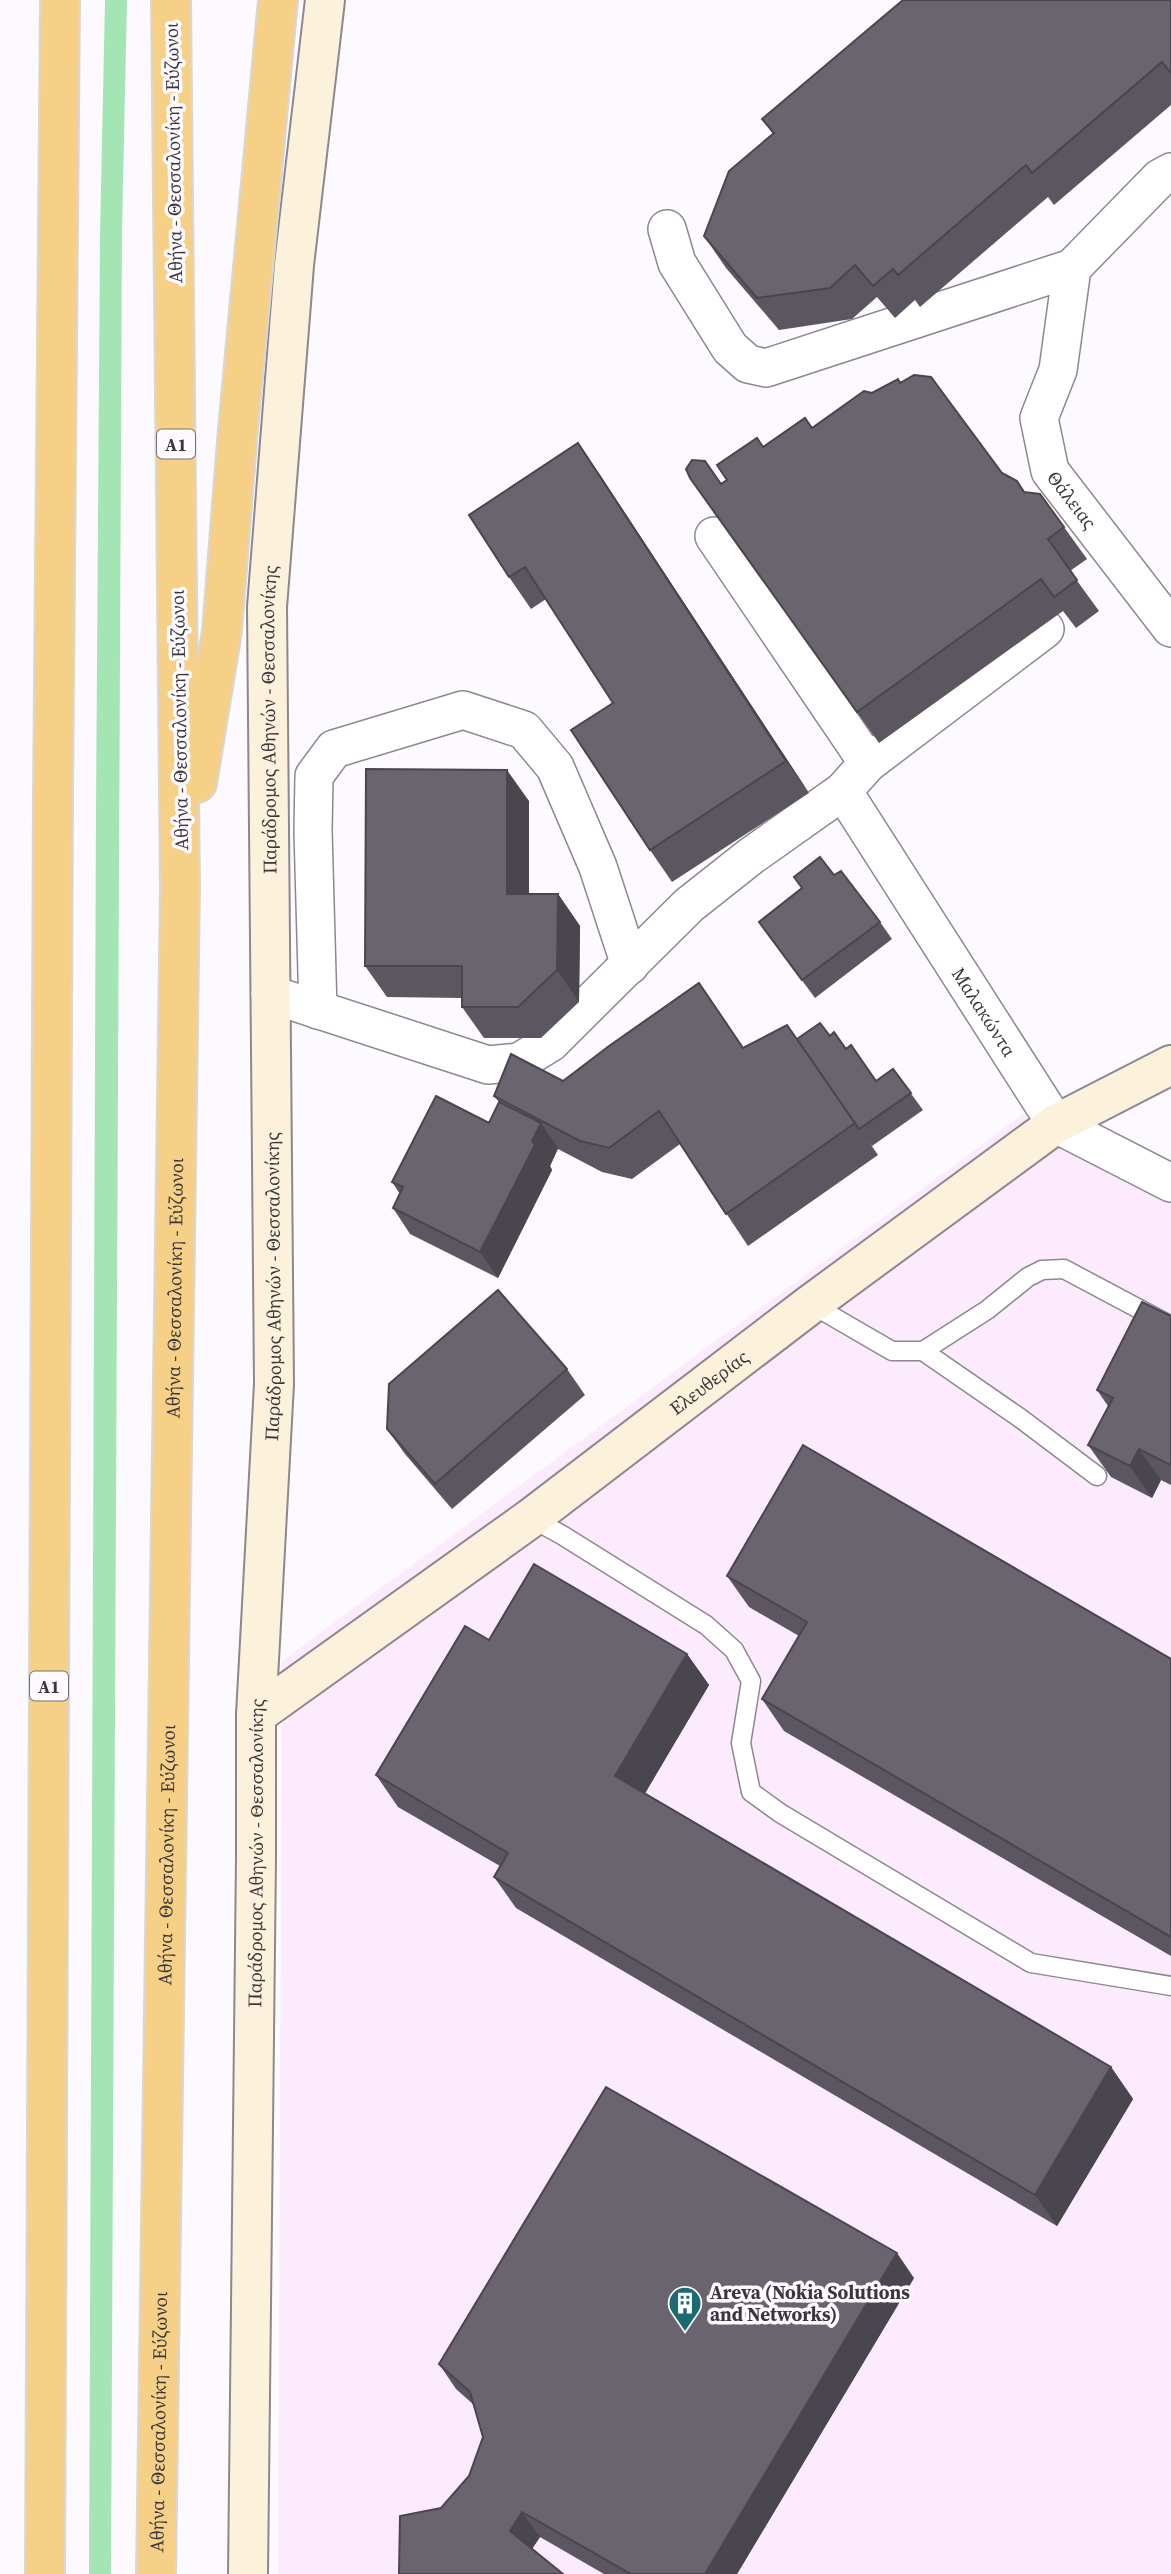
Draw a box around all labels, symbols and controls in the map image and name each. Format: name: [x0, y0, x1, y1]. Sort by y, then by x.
street label: Αθήνα - Θεσσαλονίκη - Εύζωνοι: [158, 22, 188, 283]
road number: Α1: [157, 430, 195, 458]
street label: Θάλειας: [1041, 465, 1103, 534]
street label: Παράδρομος Αθηνών - Θεσσαλονίκης: [254, 564, 283, 874]
street label: Αθήνα - Θεσσαλονίκη - Εύζωνοι: [164, 589, 194, 850]
street label: Μαλακώντα: [946, 962, 1023, 1062]
street label: Παράδρομος Αθηνών - Θεσσαλονίκης: [258, 1132, 287, 1442]
street label: Αθήνα - Θεσσαλονίκη - Εύζωνοι: [159, 1157, 189, 1419]
street label: Ελευθερίας: [664, 1344, 754, 1421]
road number: Α1: [30, 1672, 68, 1700]
street label: Παράδρομος Αθηνών - Θεσσαλονίκης: [241, 1698, 270, 2008]
street label: Αθήνα - Θεσσαλονίκη - Εύζωνοι: [151, 1724, 181, 1986]
place label: Areva (Nokia Solutions and Networks): [710, 2279, 910, 2327]
building icon: Areva (Nokia Solutions and Networks): [666, 2284, 704, 2333]
street label: Αθήνα - Θεσσαλονίκη - Εύζωνοι: [143, 2291, 173, 2552]

